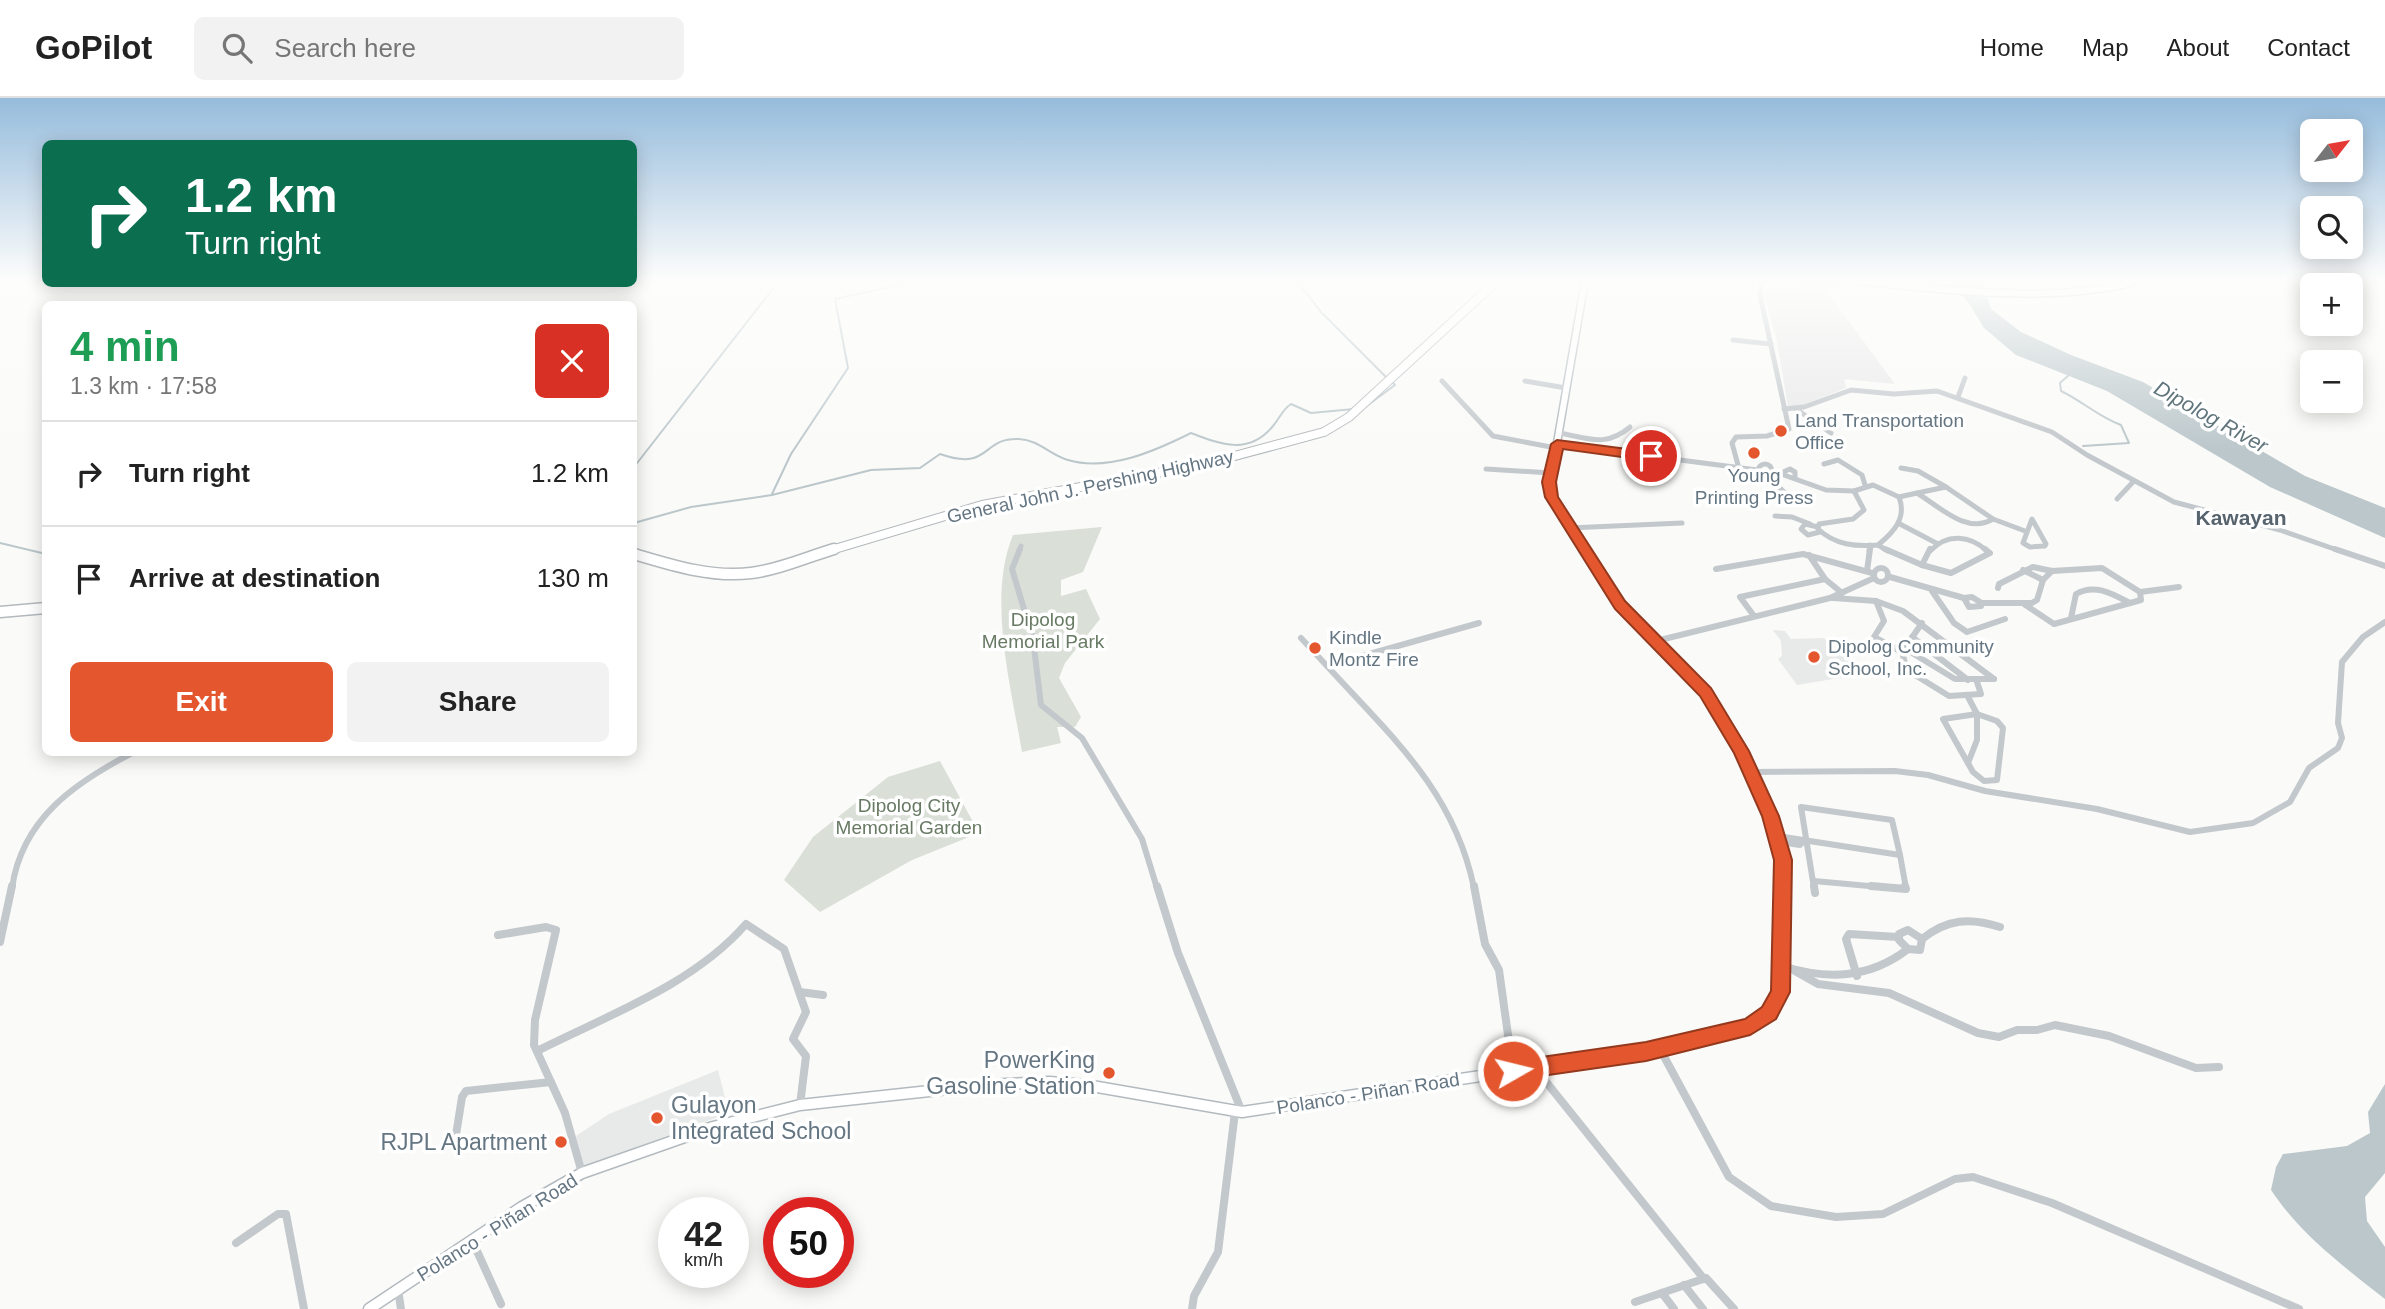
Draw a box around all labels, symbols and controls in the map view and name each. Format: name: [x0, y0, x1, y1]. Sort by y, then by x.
search box: [194, 17, 684, 80]
text: GoPilot: [35, 29, 152, 66]
icon: search: [218, 29, 256, 67]
text: Search here: [274, 33, 416, 63]
text: Home: [1980, 34, 2044, 61]
text: Map: [2082, 34, 2129, 61]
text: About: [2167, 34, 2229, 61]
text: Contact: [2267, 34, 2350, 61]
north arrow: [2300, 119, 2362, 182]
map controls: [2300, 119, 2363, 413]
icon: right: [70, 168, 161, 259]
text: 1.2 km: [185, 168, 338, 222]
button: search: [2300, 196, 2363, 259]
text: Turn right: [185, 225, 321, 261]
button: +: [2300, 273, 2363, 336]
text: 4 min: [70, 323, 180, 370]
button: close: [535, 324, 609, 398]
button: −: [2300, 350, 2363, 413]
text: 1.3 km · 17:58: [70, 373, 217, 399]
water label: Dipolog River: [2151, 376, 2273, 458]
place label: Land Transportation Office: [1795, 410, 1964, 453]
marker: Land Transportation Office: [1773, 423, 1789, 439]
pin: [1621, 426, 1681, 486]
icon: arrive: [1632, 437, 1670, 475]
marker: Young Printing Press: [1746, 445, 1762, 461]
street label: General John J. Pershing Highway: [945, 446, 1236, 527]
icon: right: [70, 455, 108, 493]
text: Turn right: [129, 458, 250, 488]
text: 1.2 km: [531, 458, 609, 488]
place label: Young Printing Press: [1695, 465, 1813, 508]
district label: Kawayan: [2195, 506, 2287, 529]
icon: arrive: [70, 560, 108, 598]
text: Arrive at destination: [129, 563, 380, 593]
text: 130 m: [537, 563, 609, 593]
park label: Dipolog Memorial Park: [982, 609, 1105, 652]
place label: Kindle Montz Fire: [1329, 627, 1419, 670]
place label: Dipolog Community School, Inc.: [1828, 636, 1994, 679]
marker: Kindle Montz Fire: [1307, 640, 1323, 656]
marker: Dipolog Community School, Inc.: [1806, 649, 1822, 665]
button: Exit: [70, 662, 333, 742]
button: Share: [347, 662, 609, 742]
park label: Dipolog City Memorial Garden: [836, 795, 982, 838]
position arrow: [1476, 1034, 1550, 1108]
place label: PowerKing Gasoline Station: [926, 1047, 1095, 1099]
marker: PowerKing Gasoline Station: [1101, 1065, 1117, 1081]
street label: Polanco - Piñan Road: [1275, 1069, 1461, 1118]
place label: Gulayon Integrated School: [671, 1092, 851, 1144]
marker: Gulayon Integrated School: [649, 1110, 665, 1126]
place label: RJPL Apartment: [380, 1129, 548, 1155]
marker: RJPL Apartment: [553, 1134, 569, 1150]
street label: Polanco - Piñan Road: [413, 1170, 581, 1285]
speed limit sign: 50: [763, 1197, 854, 1288]
text: 42: [684, 1214, 723, 1253]
text: km/h: [684, 1250, 723, 1270]

